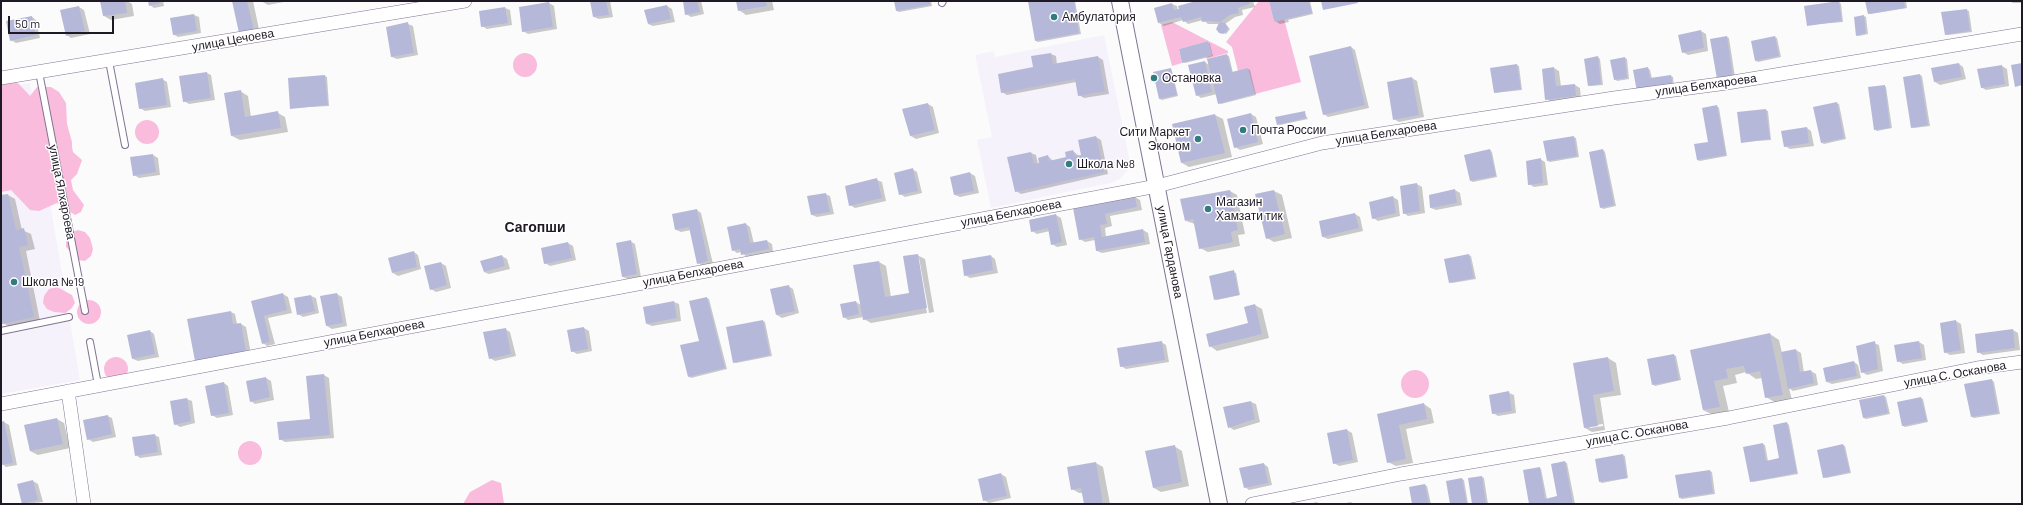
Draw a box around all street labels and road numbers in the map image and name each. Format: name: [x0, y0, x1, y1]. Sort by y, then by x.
street label: улица Цечоева: [191, 26, 275, 54]
street label: улица Белхароева: [1654, 71, 1758, 99]
street label: улица Белхароева: [1334, 118, 1438, 148]
street label: улица Ялхароева: [46, 143, 78, 241]
street label: улица Белхароева: [960, 196, 1062, 230]
street label: улица Гарданова: [1154, 204, 1186, 300]
street label: улица Белхароева: [642, 256, 744, 290]
street label: улица Белхароева: [323, 316, 425, 350]
street label: улица С. Осканова: [1903, 358, 2007, 390]
street label: улица С. Осканова: [1585, 417, 1689, 449]

